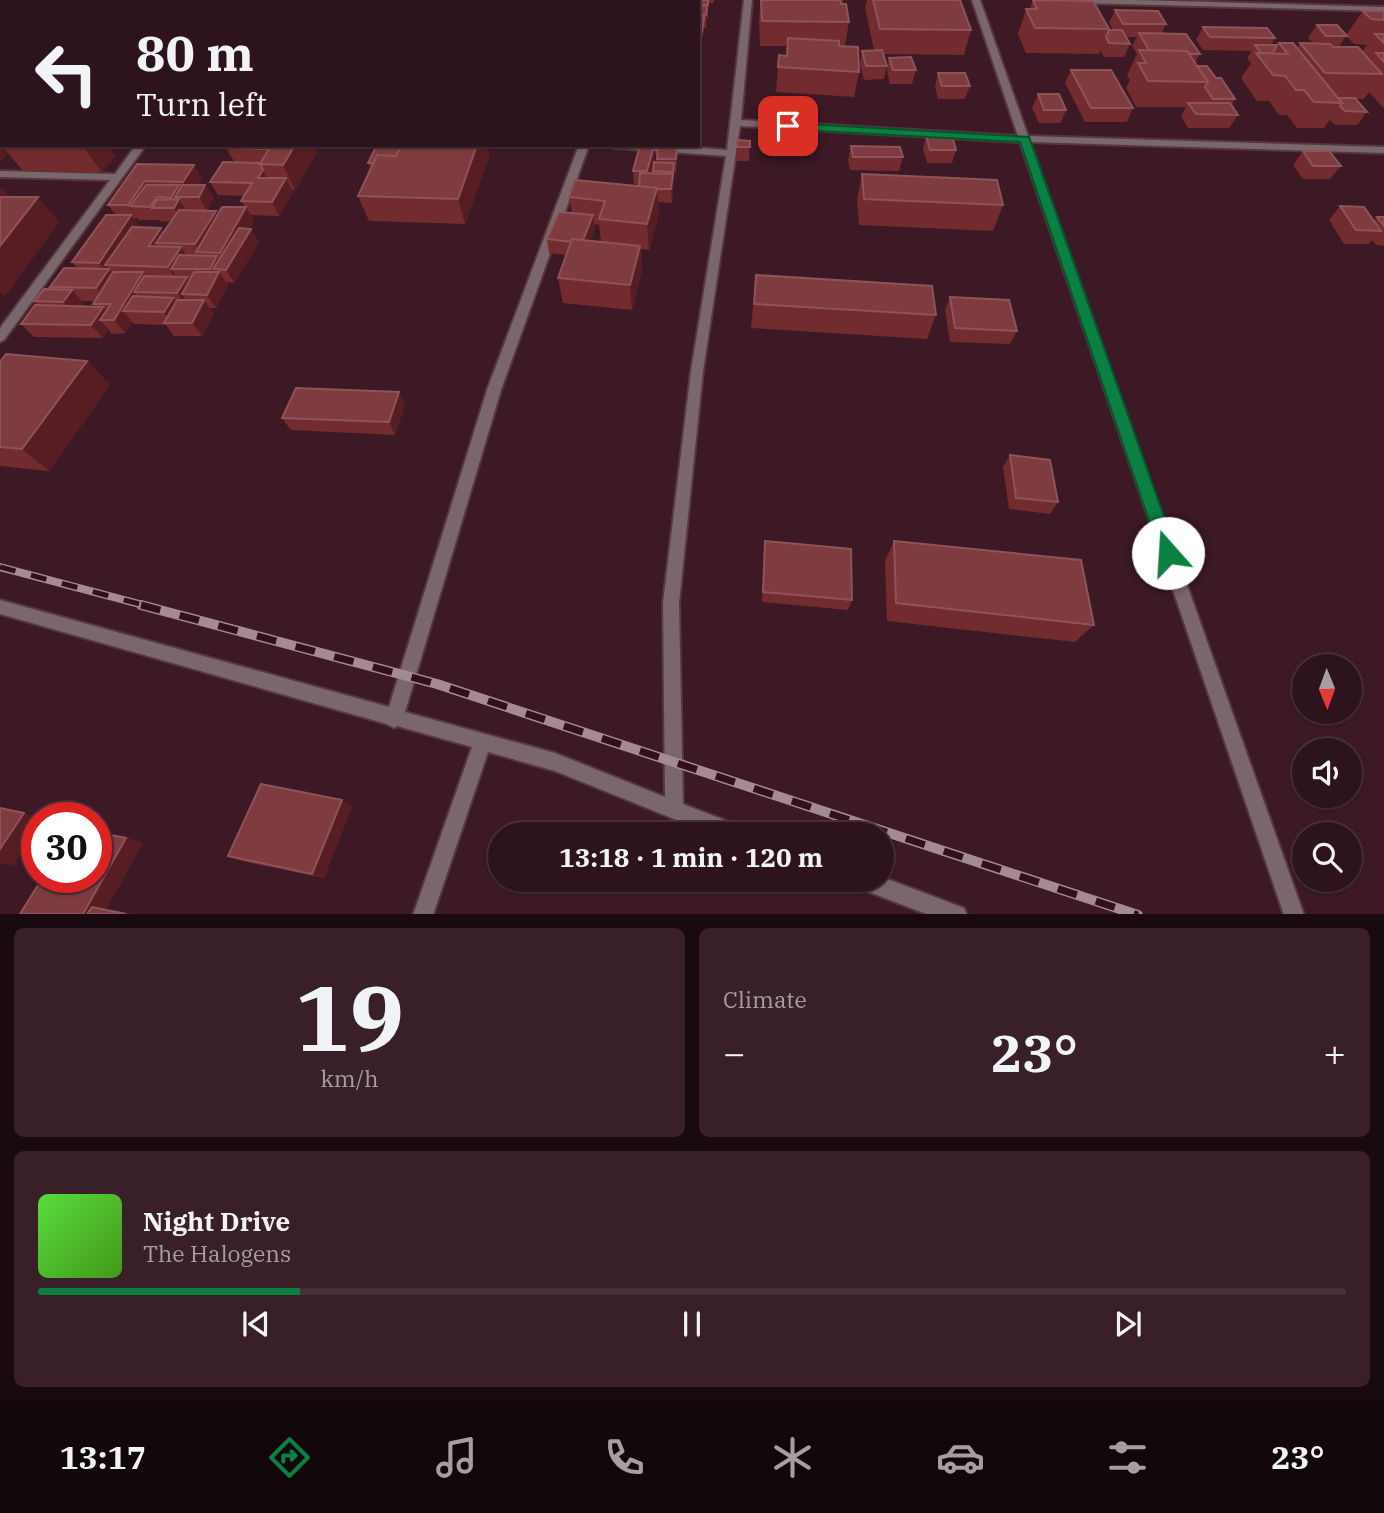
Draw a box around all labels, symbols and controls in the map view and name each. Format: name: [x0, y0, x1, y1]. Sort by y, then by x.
text: 80 m: [136, 21, 254, 84]
icon: left: [21, 28, 112, 119]
text: Turn left: [136, 83, 267, 125]
pin: [758, 96, 818, 156]
icon: arrive: [769, 107, 807, 145]
position arrow: [1131, 516, 1205, 590]
north arrow: [1292, 654, 1362, 724]
map controls: [1292, 654, 1362, 892]
button: sound: [1292, 738, 1362, 808]
speed limit sign: 30: [21, 802, 112, 893]
button: search: [1292, 822, 1362, 892]
text: 13:18 · 1 min · 120 m: [559, 840, 823, 874]
text: 19: [295, 958, 404, 1076]
text: Climate: [723, 984, 807, 1014]
text: 23°: [991, 1019, 1078, 1086]
text: −: [723, 1028, 746, 1077]
text: +: [1323, 1028, 1346, 1077]
text: km/h: [320, 1063, 379, 1093]
text: Night Drive: [143, 1204, 290, 1238]
text: The Halogens: [143, 1238, 291, 1268]
icon: previous: [237, 1305, 275, 1343]
icon: pause: [673, 1305, 711, 1343]
icon: next: [1109, 1305, 1147, 1343]
icon: directions: [265, 1433, 314, 1482]
icon: music: [432, 1433, 481, 1482]
icon: phone: [600, 1433, 649, 1482]
icon: climate: [768, 1433, 817, 1482]
icon: car: [936, 1433, 985, 1482]
icon: filters: [1103, 1433, 1152, 1482]
text: 13:17: [59, 1436, 146, 1478]
text: 23°: [1271, 1436, 1325, 1478]

